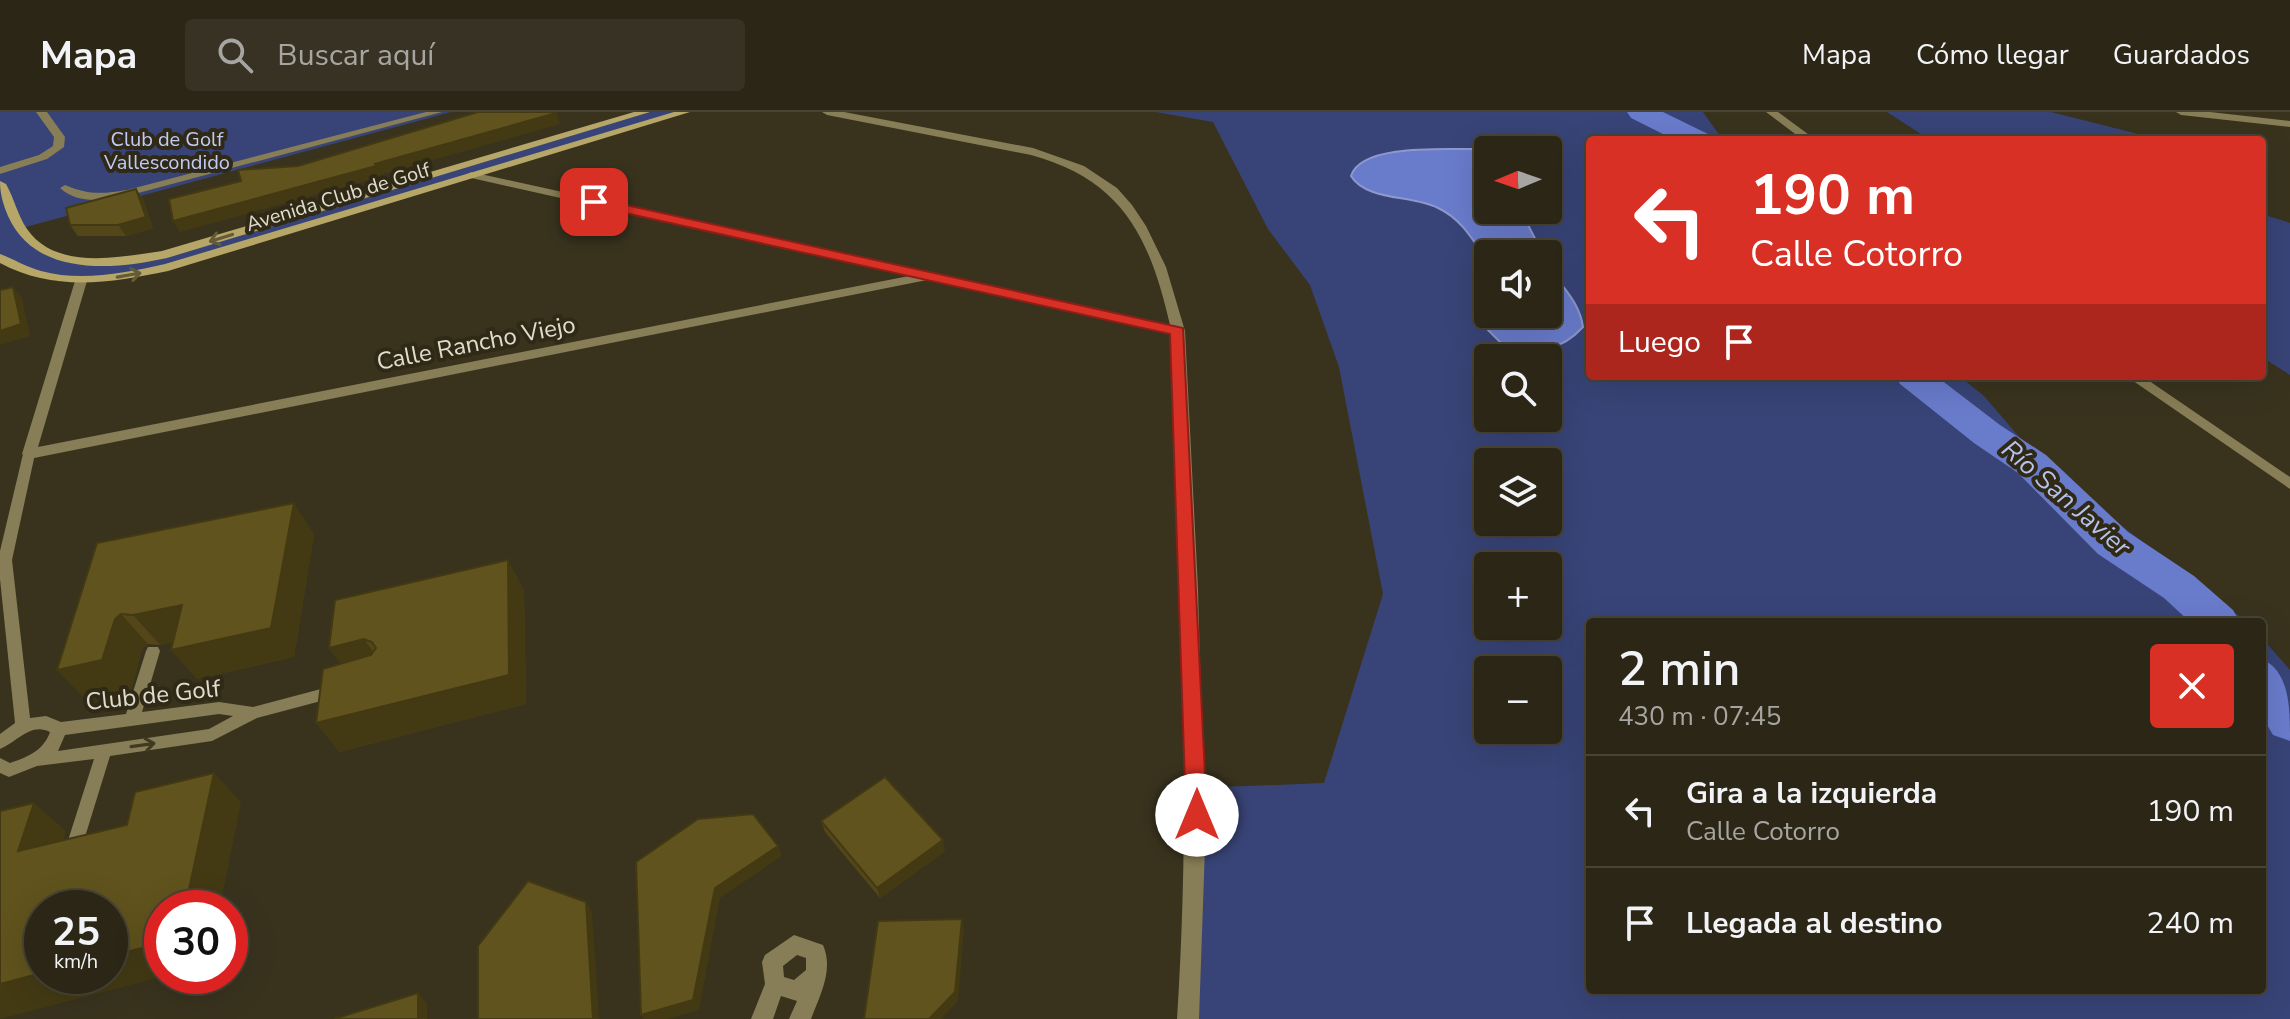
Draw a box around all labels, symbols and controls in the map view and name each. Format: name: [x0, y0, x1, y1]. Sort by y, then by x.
search box: [185, 19, 745, 91]
text: Mapa: [40, 30, 137, 81]
icon: search: [213, 33, 257, 77]
text: Buscar aquí: [277, 35, 434, 76]
text: Mapa: [1802, 36, 1872, 74]
text: Cómo llegar: [1916, 36, 2069, 74]
text: Guardados: [2113, 36, 2250, 74]
park label: Club de Golf Vallescondido: [103, 126, 230, 176]
north arrow: [1474, 136, 1562, 224]
map controls: [1474, 136, 1562, 744]
street label: Avenida Club de Golf: [243, 156, 434, 238]
text: 190 m: [1750, 157, 1915, 234]
pin: [560, 168, 628, 236]
icon: left: [1618, 168, 1722, 272]
icon: arrive: [572, 180, 616, 224]
text: Calle Cotorro: [1750, 230, 1963, 279]
one-way arrow: [208, 231, 234, 246]
button: sound: [1474, 240, 1562, 328]
one-way arrow: [116, 267, 141, 282]
street label: Calle Rancho Viejo: [374, 308, 578, 378]
icon: arrive: [1717, 320, 1761, 364]
text: Luego: [1618, 322, 1701, 363]
button: search: [1474, 344, 1562, 432]
water label: Río San Javier: [1994, 432, 2139, 564]
button: layers: [1474, 448, 1562, 536]
button: +: [1474, 552, 1562, 640]
text: 2 min: [1618, 636, 1740, 702]
button: close: [2150, 644, 2234, 728]
button: −: [1474, 656, 1562, 744]
street label: Club de Golf: [84, 672, 223, 718]
text: 430 m · 07:45: [1618, 699, 1781, 734]
one-way arrow: [130, 737, 155, 752]
position arrow: [1155, 773, 1239, 857]
text: Gira a la izquierda: [1686, 773, 1937, 814]
icon: left: [1618, 789, 1662, 833]
text: 190 m: [2147, 791, 2234, 832]
text: Calle Cotorro: [1686, 814, 1840, 849]
speed limit sign: 30: [144, 890, 248, 994]
icon: arrive: [1618, 901, 1662, 945]
text: Llegada al destino: [1686, 903, 1942, 944]
text: 240 m: [2147, 903, 2234, 944]
text: 25: [52, 905, 100, 959]
text: km/h: [54, 948, 98, 975]

